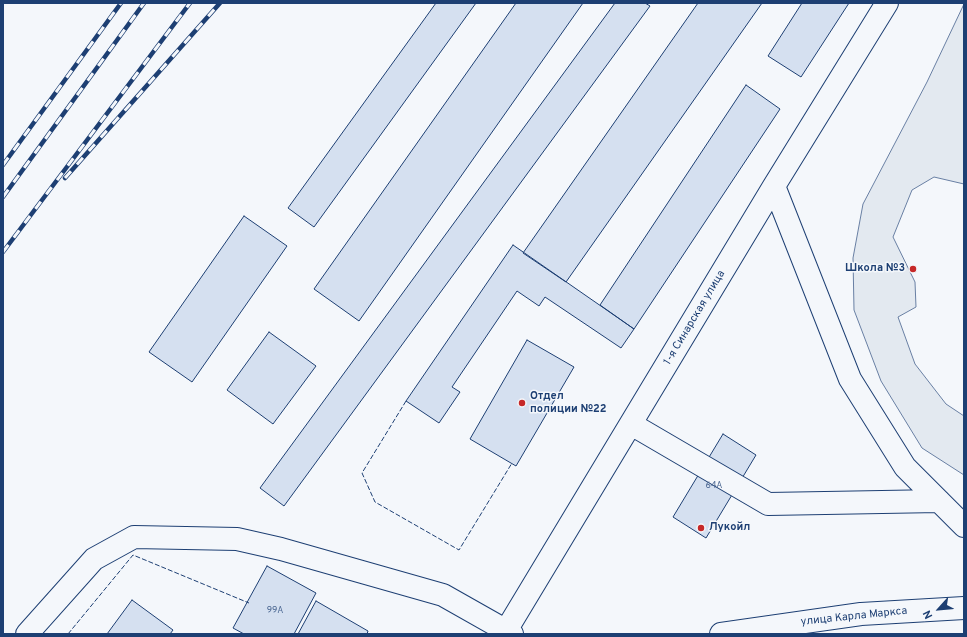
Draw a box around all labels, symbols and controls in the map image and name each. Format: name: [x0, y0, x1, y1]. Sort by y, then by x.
place label: Школа №3: [845, 262, 905, 276]
marker: Школа №3: [908, 264, 918, 274]
street label: 1-я Синарская улица: [662, 268, 728, 368]
place label: Отдел полиции №22: [530, 390, 607, 416]
marker: Отдел полиции №22: [517, 398, 527, 408]
house number: 64А: [706, 481, 722, 491]
place label: Лукойл: [709, 521, 750, 535]
marker: Лукойл: [696, 523, 706, 533]
north arrow: [919, 589, 959, 629]
street label: улица Карла Маркса: [800, 605, 908, 629]
house number: 99А: [267, 606, 283, 616]
text: N: [920, 608, 936, 621]

